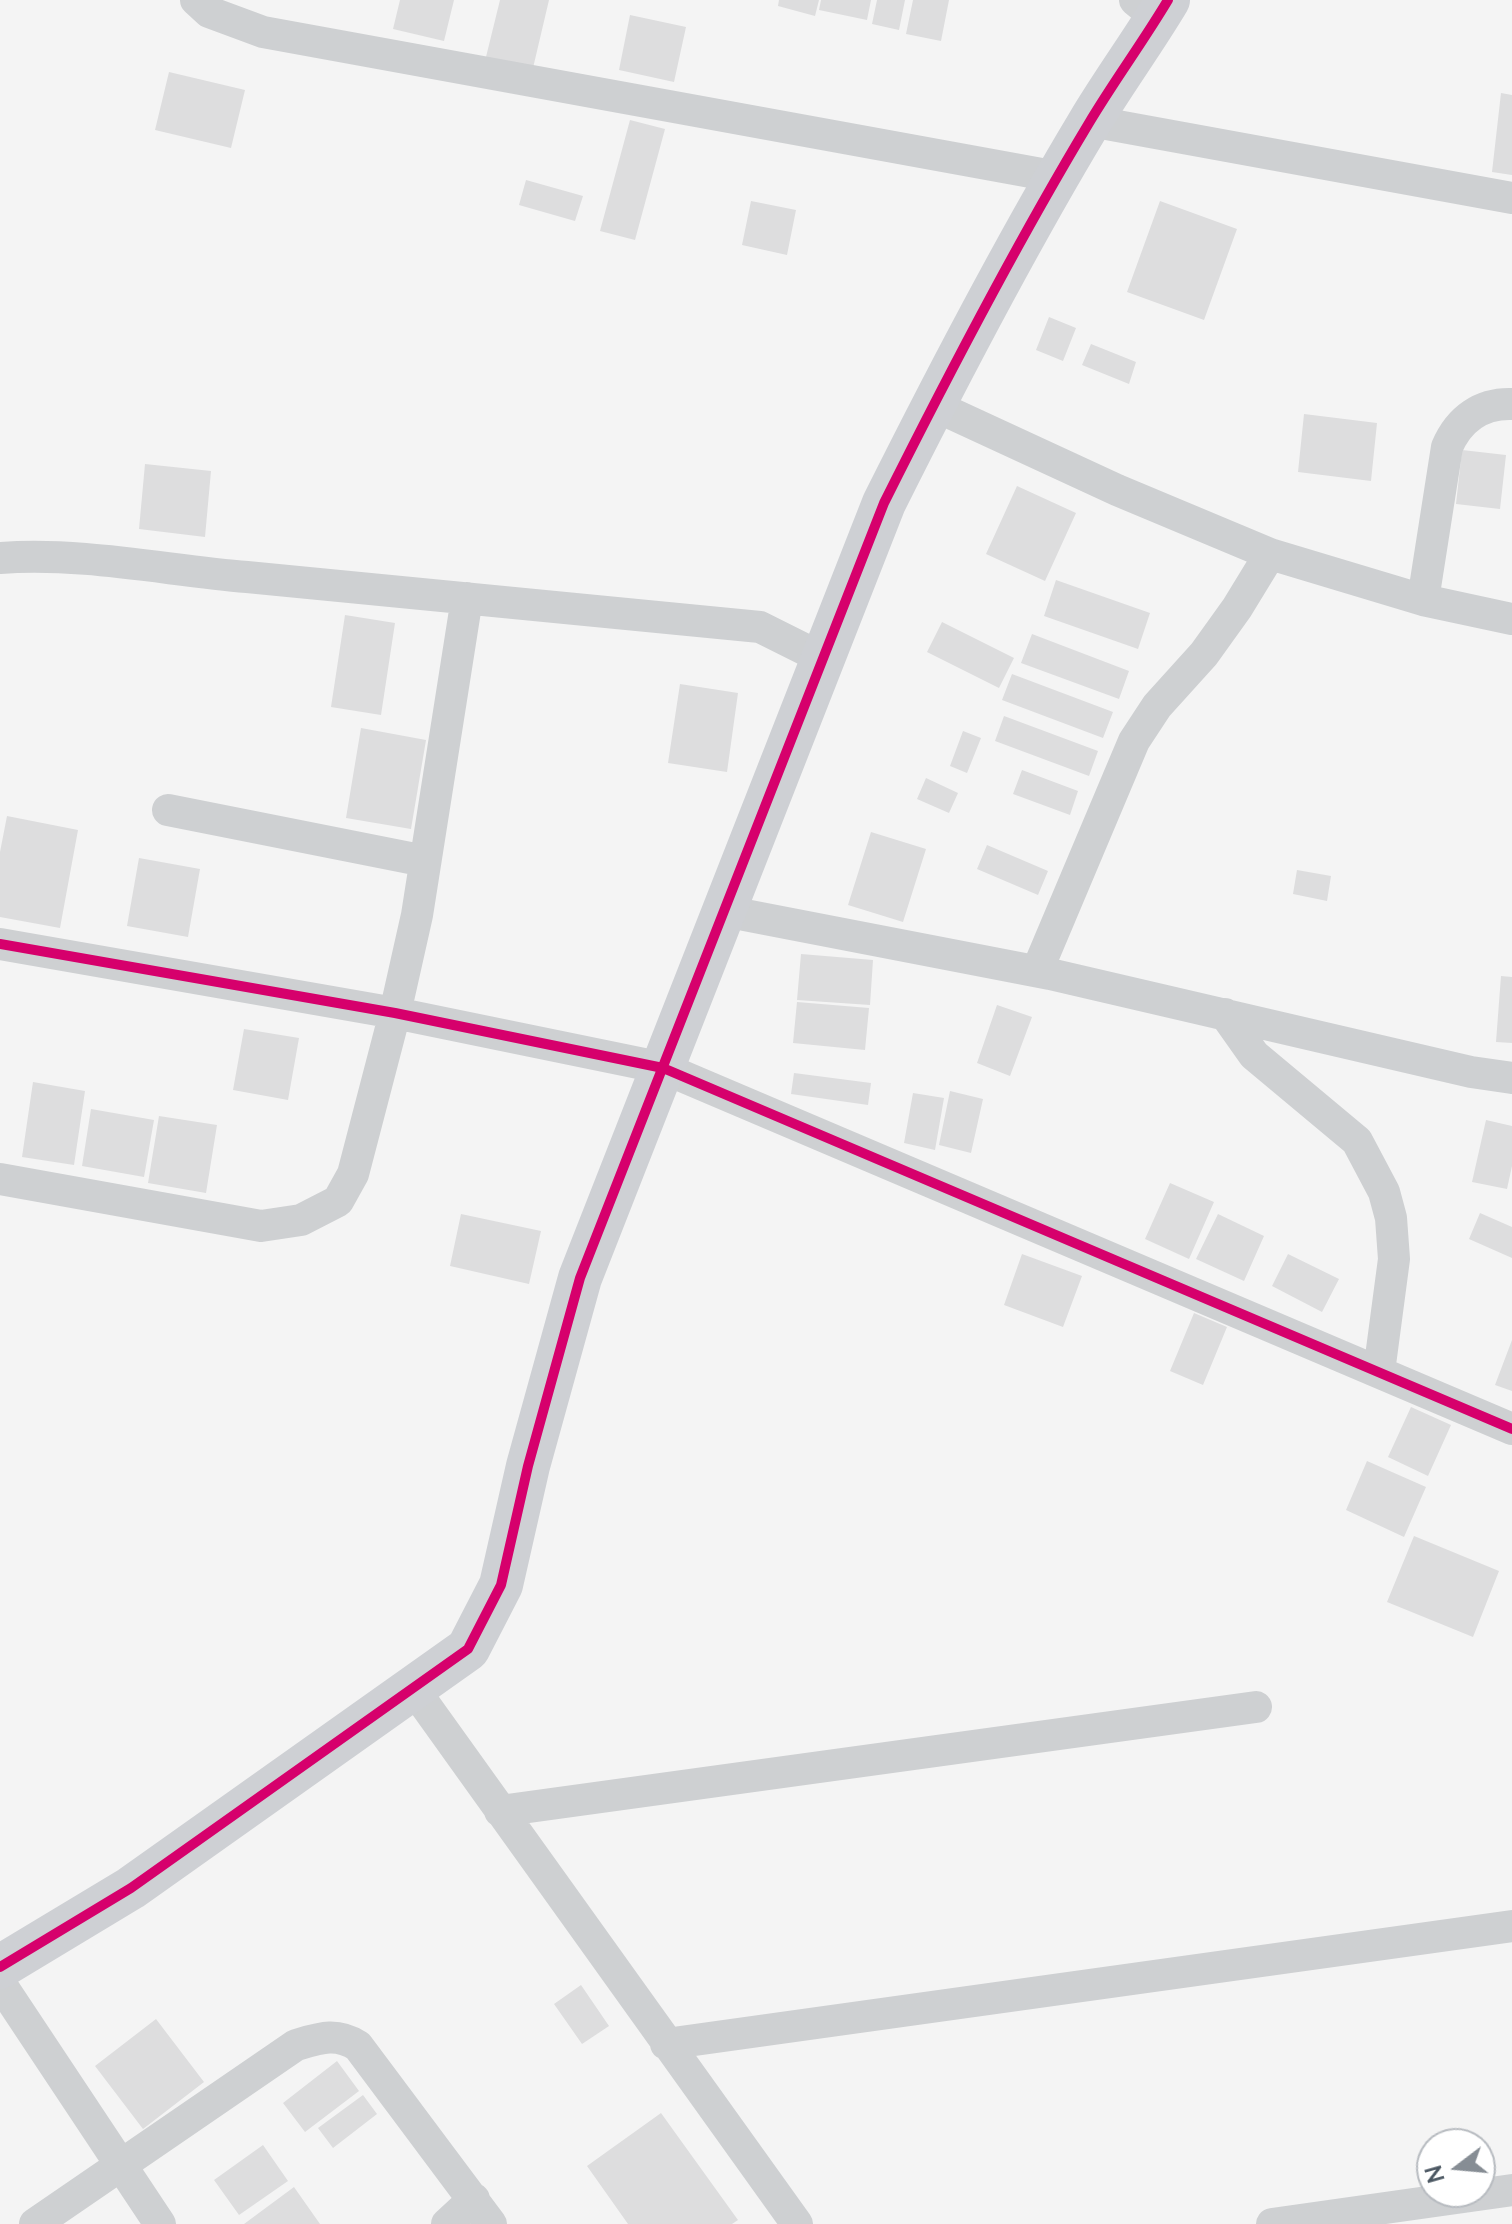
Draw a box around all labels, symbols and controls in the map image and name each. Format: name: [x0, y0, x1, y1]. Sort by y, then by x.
north arrow: [1416, 2128, 1496, 2208]
text: N: [1419, 2162, 1450, 2186]

